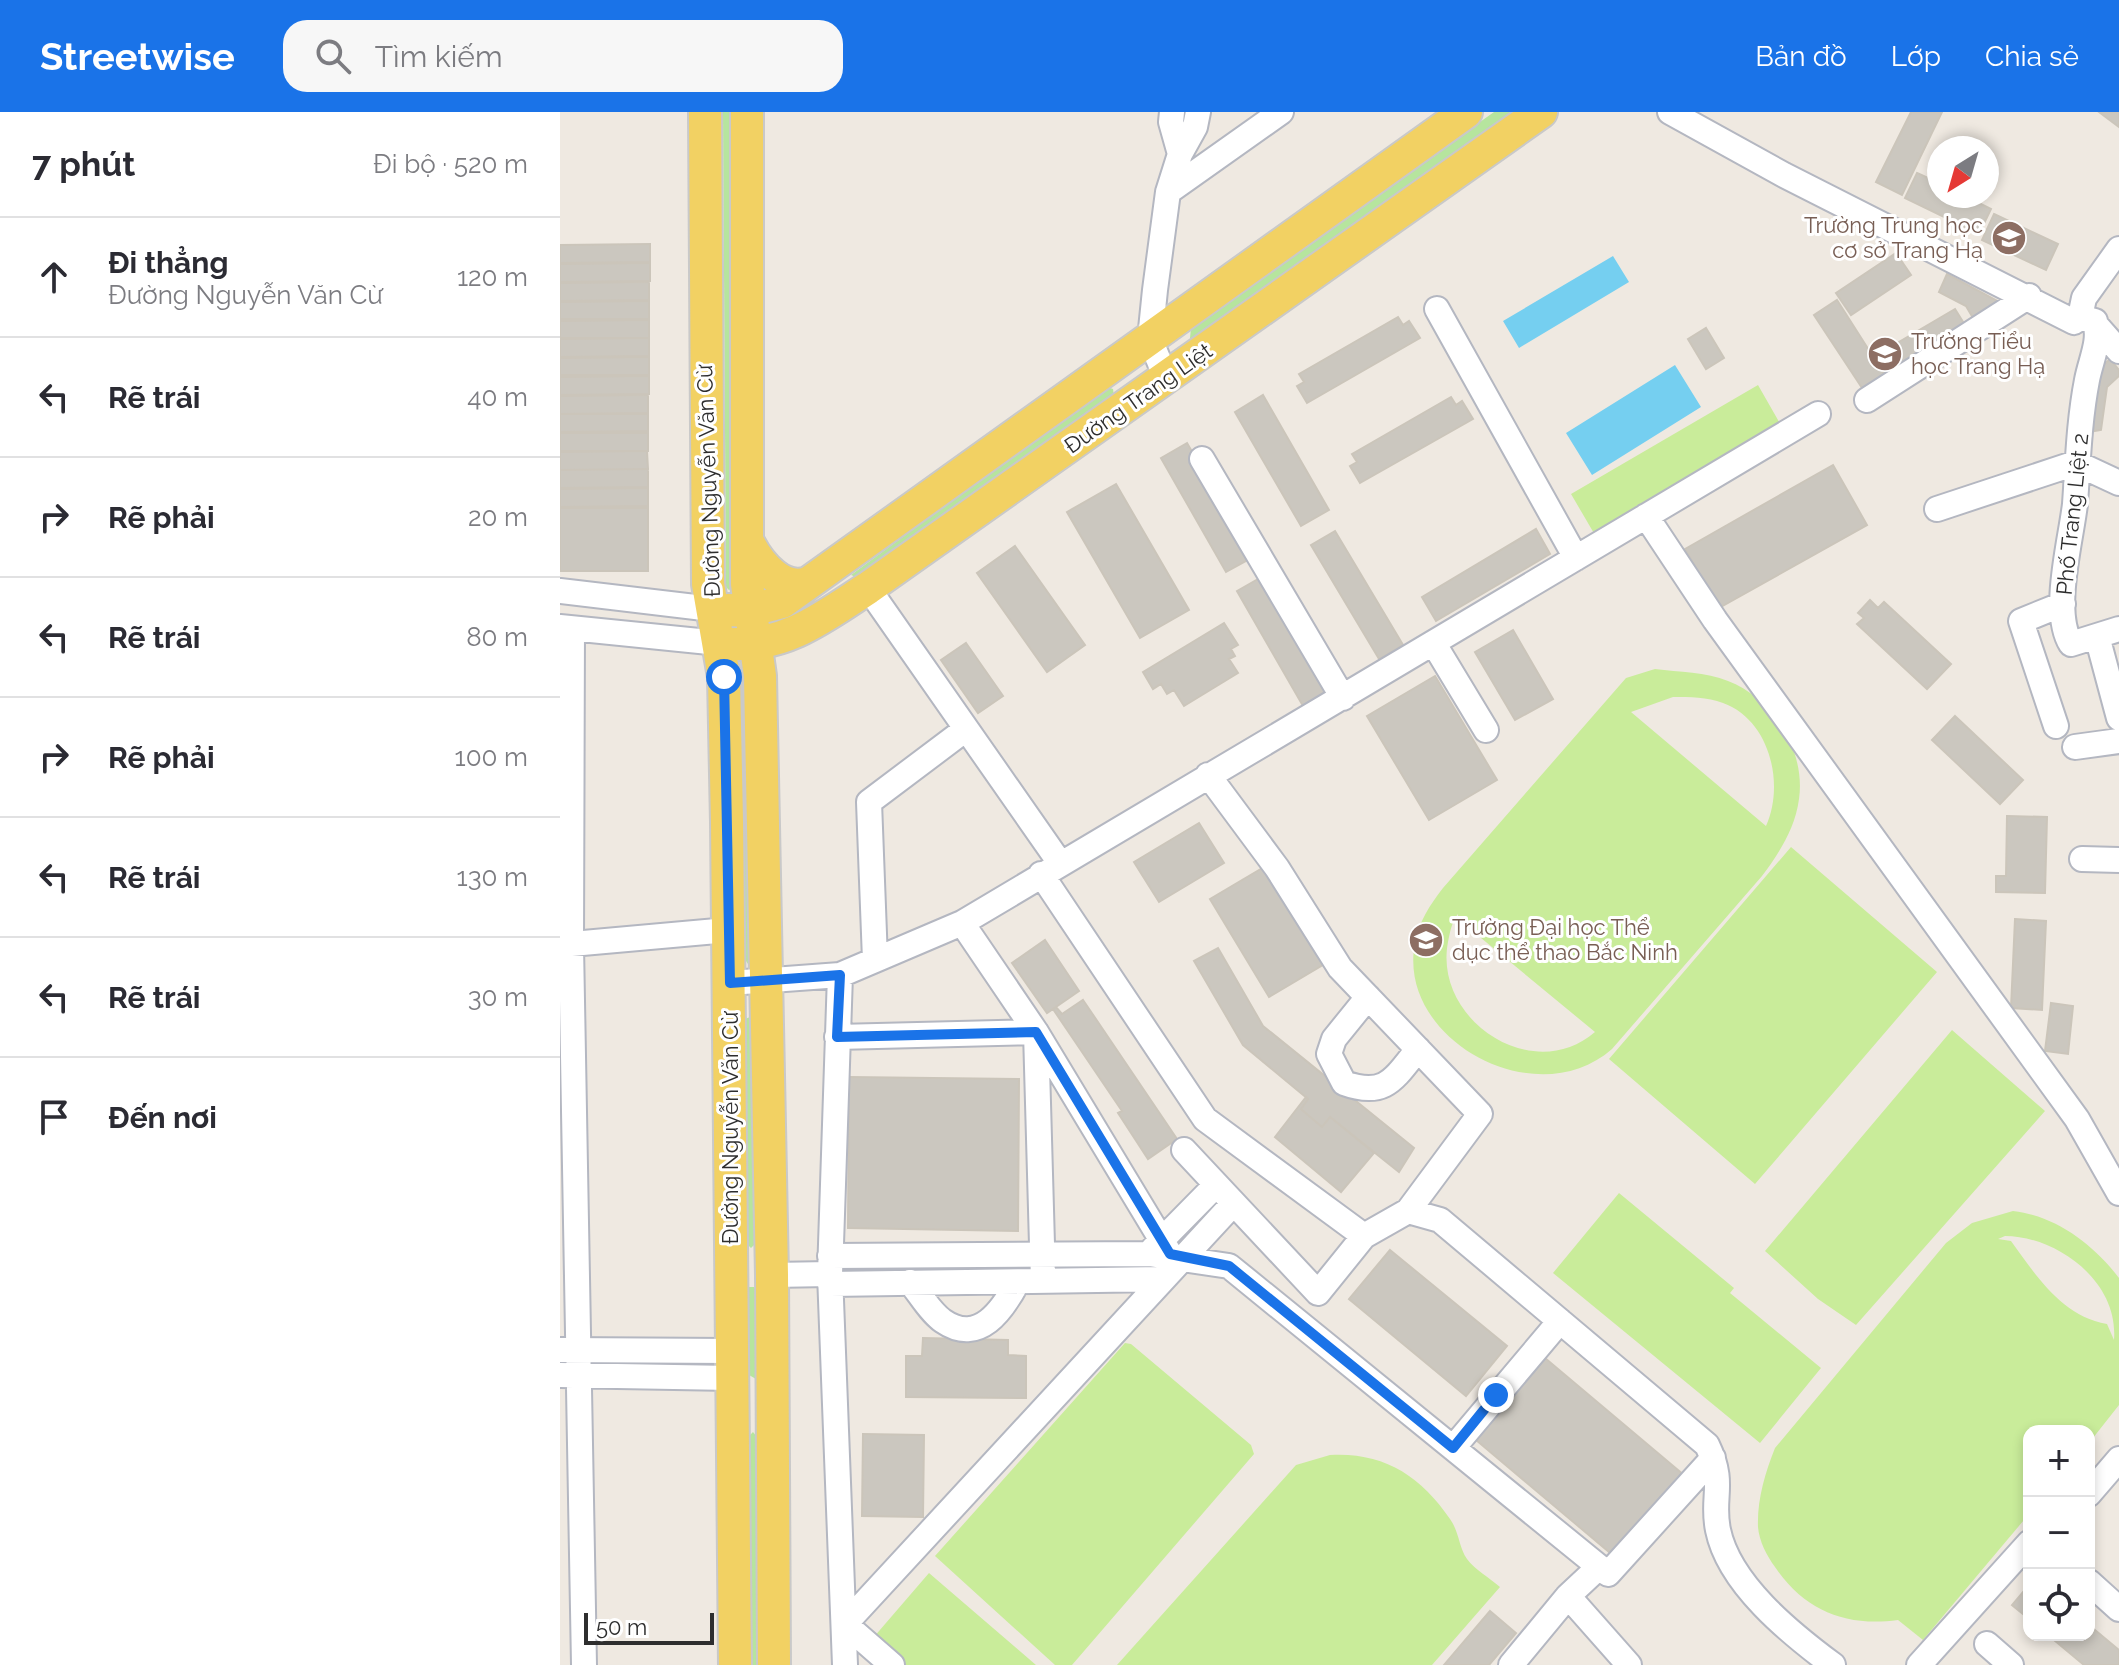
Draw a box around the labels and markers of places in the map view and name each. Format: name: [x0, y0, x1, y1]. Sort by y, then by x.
place label: Trường Trung học cơ sở Trang Hạ: [1804, 212, 1983, 263]
school or university icon: Trường Trung học cơ sở Trang Hạ: [1990, 219, 2028, 257]
place label: Trường Tiểu học Trang Hạ: [1911, 328, 2045, 379]
school or university icon: Trường Tiểu học Trang Hạ: [1866, 335, 1904, 373]
place label: Trường Đại học Thể dục thể thao Bắc Ninh: [1452, 914, 1678, 965]
school or university icon: Trường Đại học Thể dục thể thao Bắc Ninh: [1407, 921, 1445, 959]

